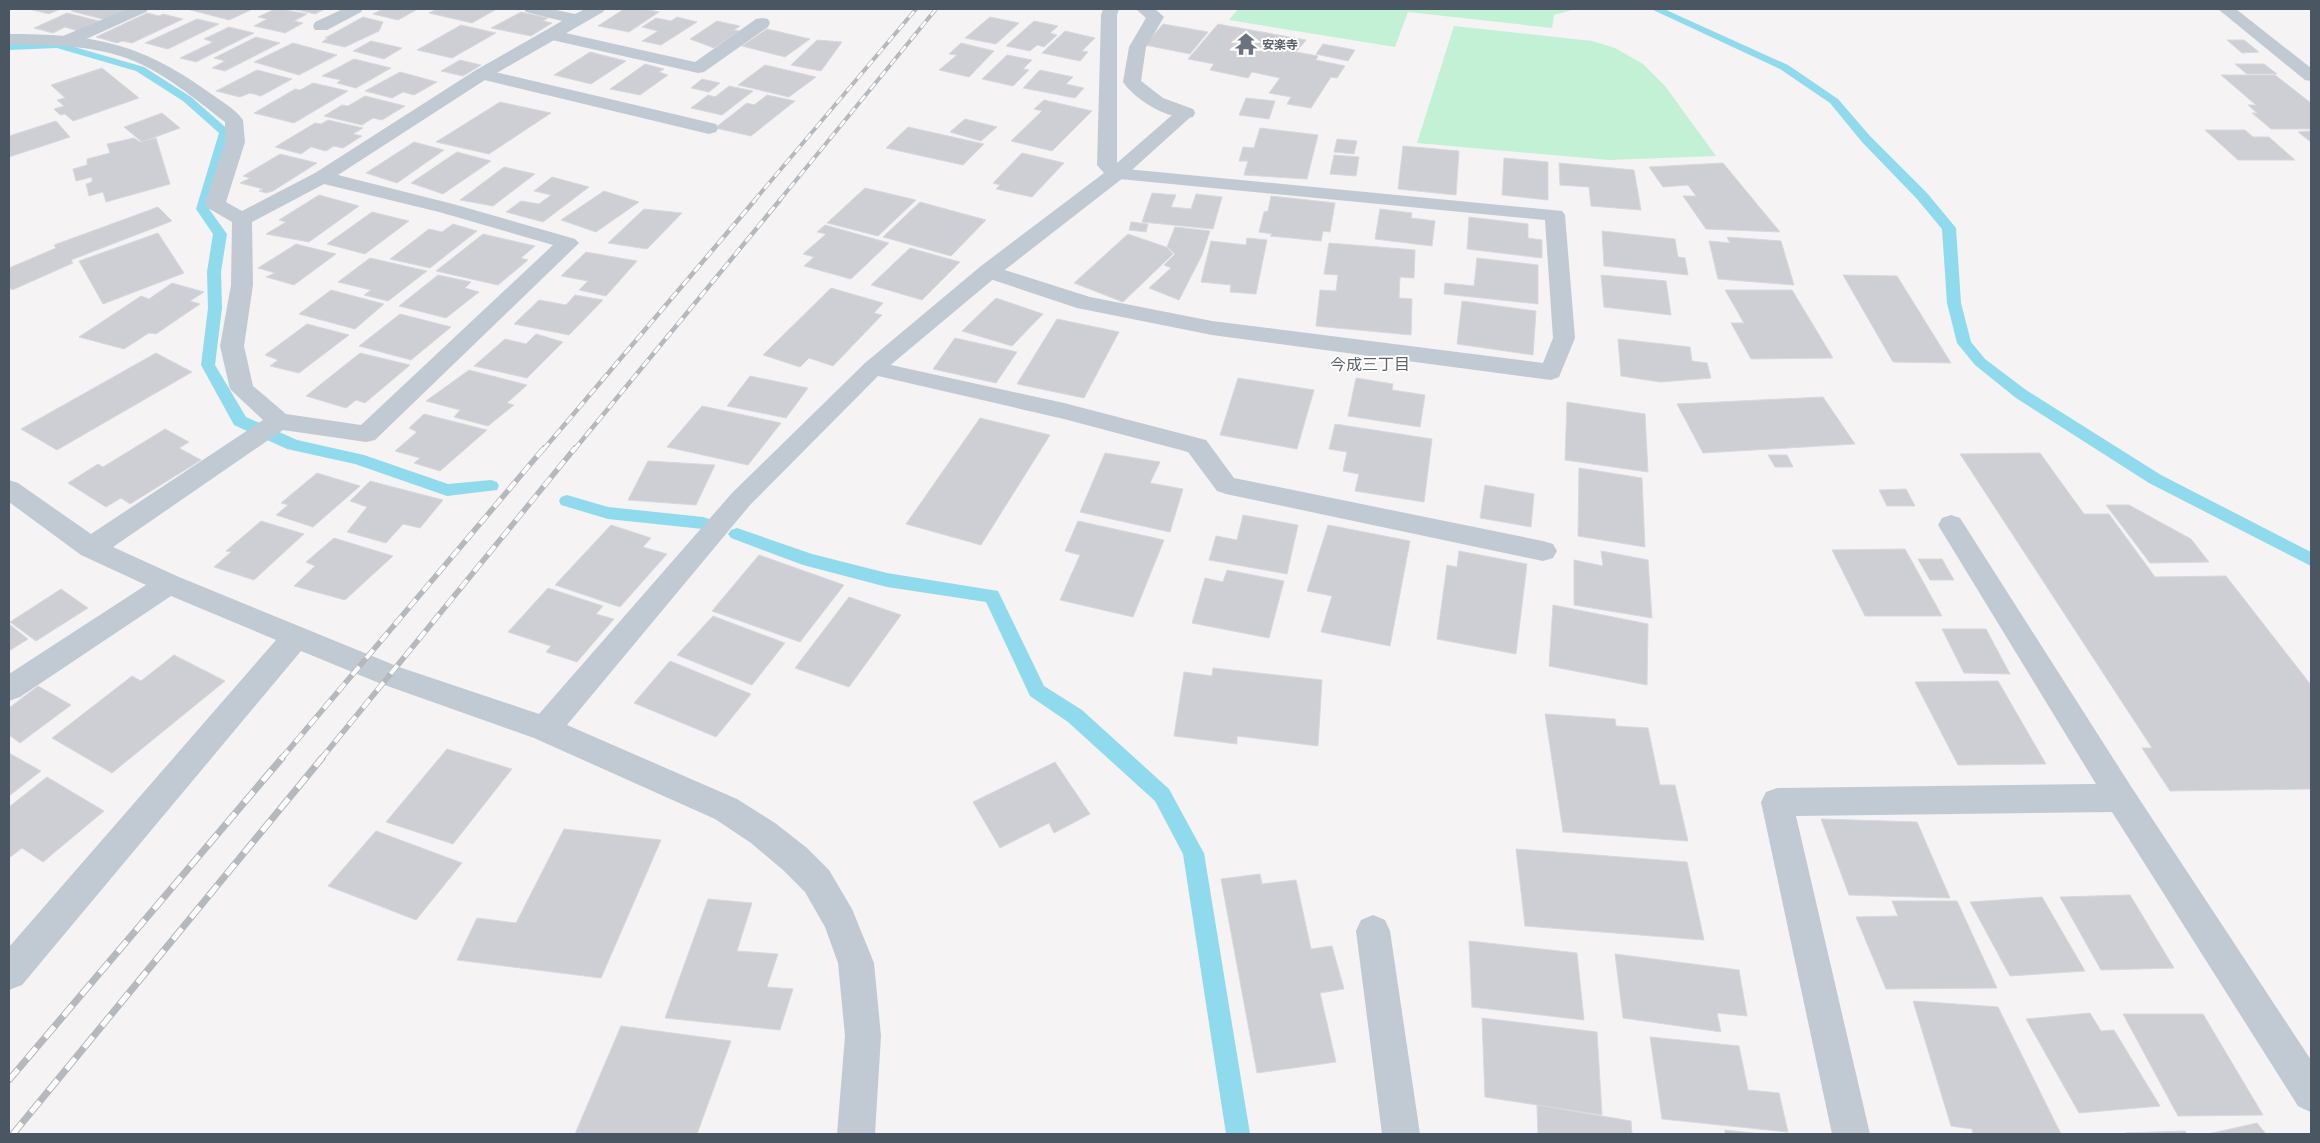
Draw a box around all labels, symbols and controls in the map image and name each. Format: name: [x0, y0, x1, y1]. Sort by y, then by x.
temple icon: 安楽寺: [1233, 31, 1259, 57]
place label: 安楽寺: [1262, 37, 1298, 52]
district label: 今成三丁目: [1330, 354, 1410, 374]

